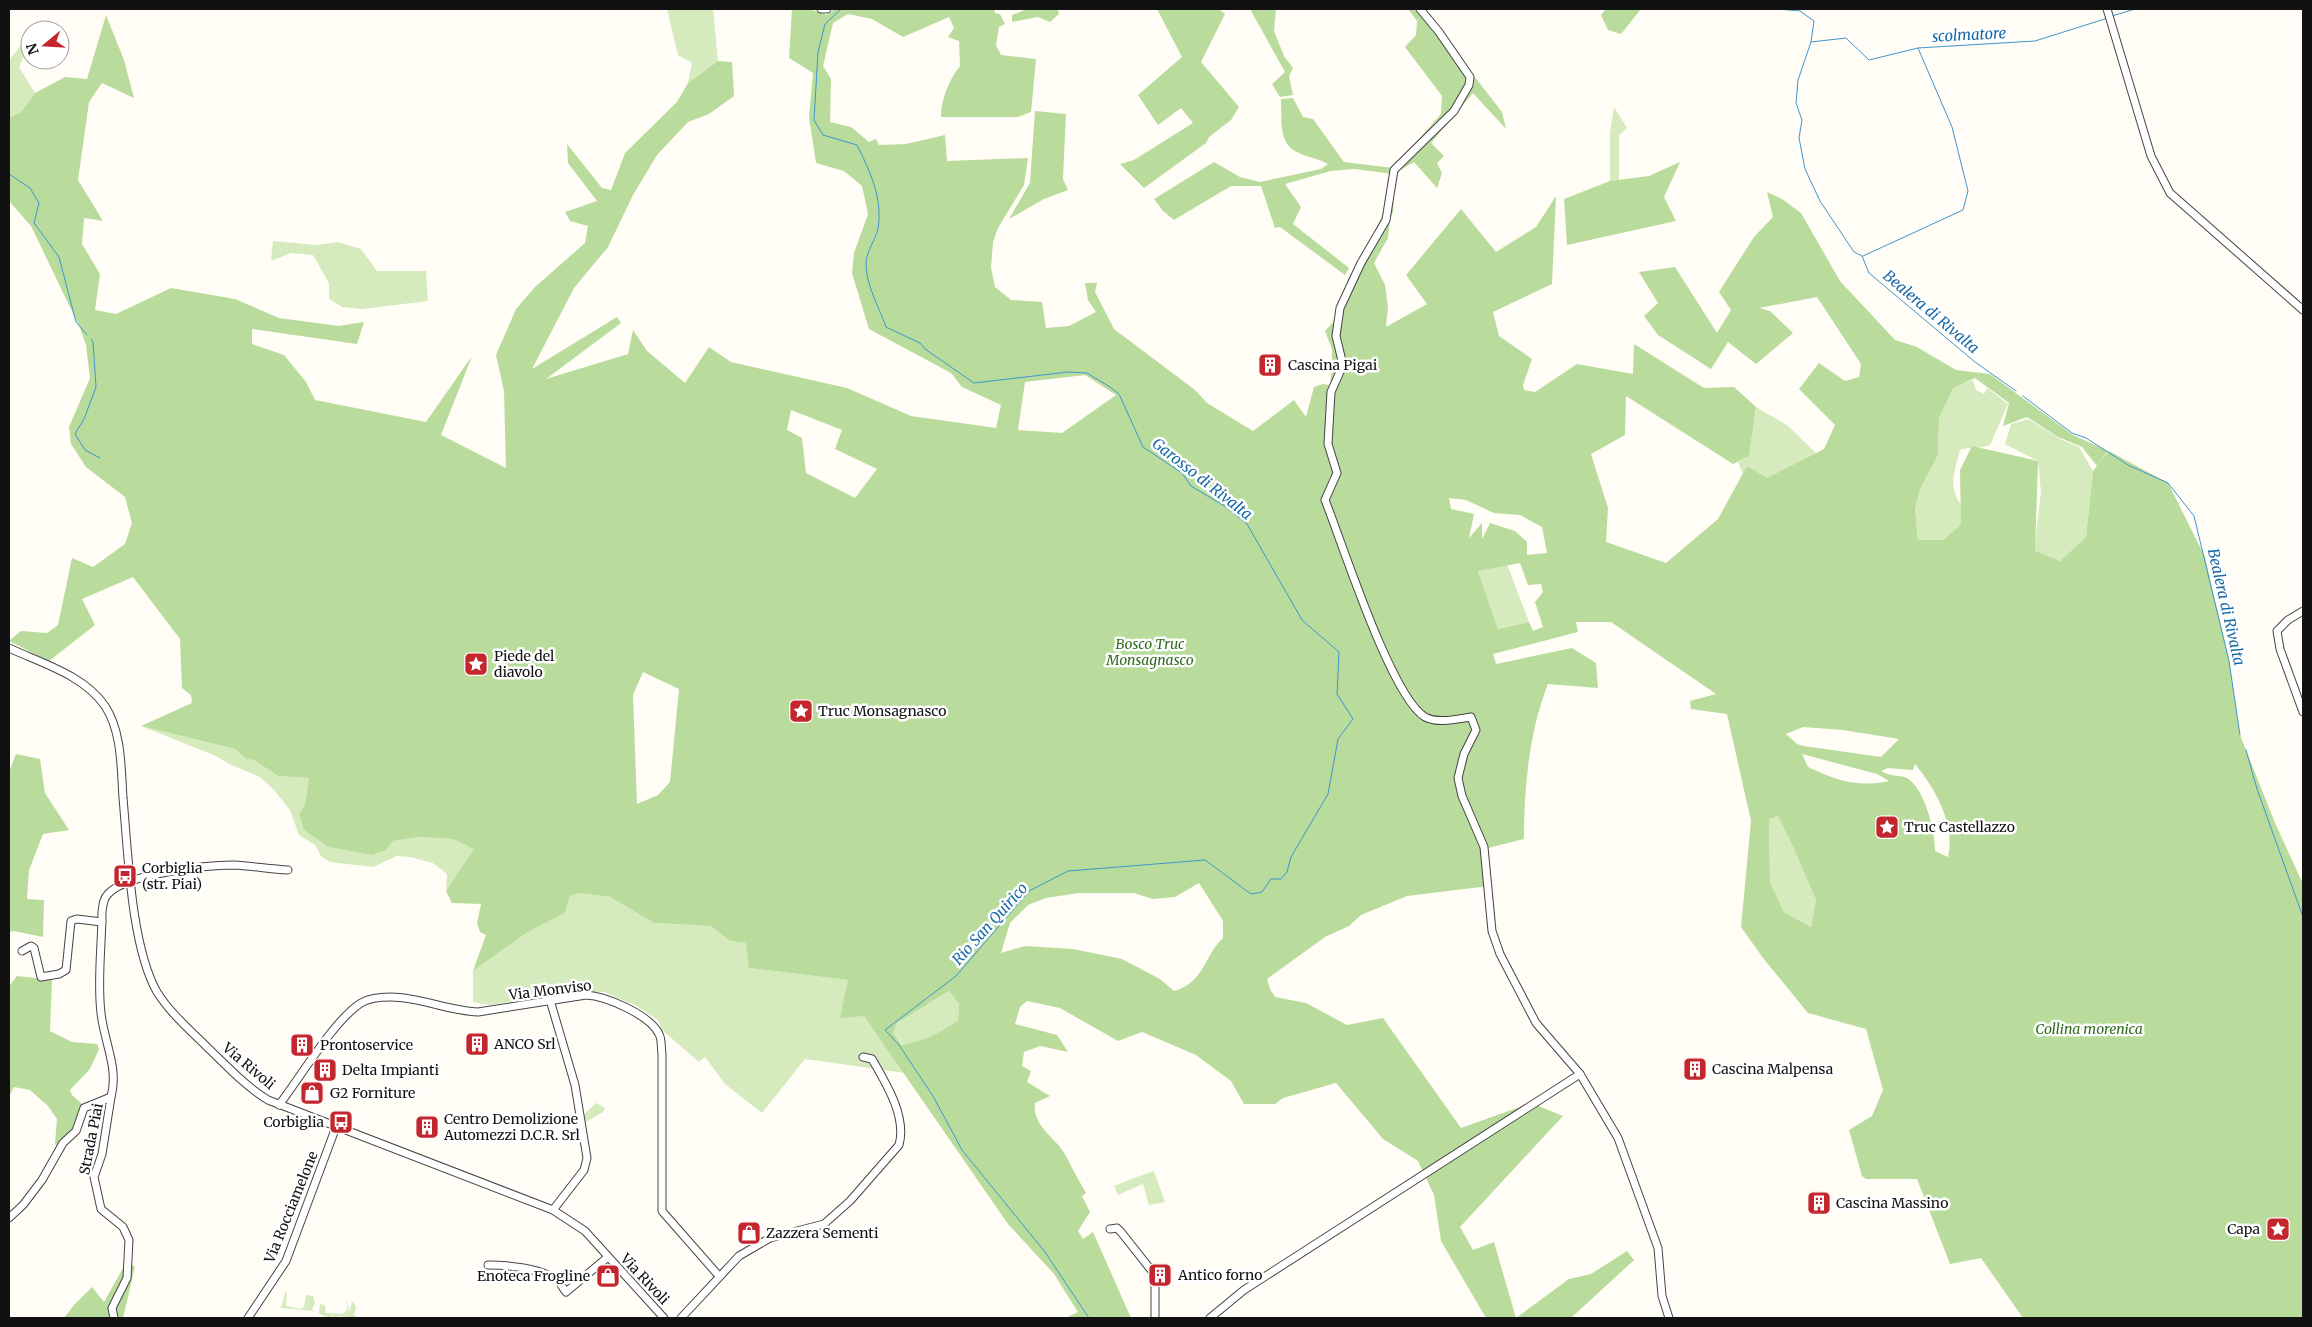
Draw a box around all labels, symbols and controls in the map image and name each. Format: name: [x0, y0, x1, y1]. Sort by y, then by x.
north arrow: [20, 20, 70, 70]
water label: scolmatore: [1931, 23, 2007, 46]
text: N: [22, 41, 43, 57]
water label: Bealera di Rivalta: [1879, 266, 1983, 357]
building icon: Cascina Pigai: [1257, 352, 1283, 378]
place label: Cascina Pigai: [1288, 356, 1378, 374]
water label: Garosso di Rivalta: [1148, 434, 1256, 524]
water label: Bealera di Rivalta: [2204, 546, 2249, 667]
park label: Bosco Truc Monsagnasco: [1105, 635, 1194, 669]
place label: Piede del diavolo: [494, 647, 555, 681]
place icon: Piede del diavolo: [463, 651, 489, 677]
place icon: Truc Monsagnasco: [788, 698, 814, 724]
place label: Truc Monsagnasco: [818, 702, 946, 720]
place icon: Truc Castellazzo: [1874, 814, 1900, 840]
place label: Truc Castellazzo: [1904, 818, 2015, 836]
place label: Corbiglia (str. Piai): [142, 859, 203, 893]
bus stop icon: Corbiglia (str. Piai): [112, 863, 138, 889]
water label: Rio San Quirico: [948, 879, 1032, 969]
street label: Via Monviso: [507, 976, 592, 1004]
park label: Collina morenica: [2035, 1020, 2143, 1038]
building icon: ANCO Srl: [464, 1031, 490, 1057]
building icon: Prontoservice: [289, 1032, 315, 1058]
place label: ANCO Srl: [493, 1035, 556, 1053]
place label: Prontoservice: [320, 1036, 413, 1054]
street label: Via Rivoli: [218, 1038, 279, 1094]
building icon: Cascina Malpensa: [1682, 1056, 1708, 1082]
building icon: Delta Impianti: [312, 1057, 338, 1083]
place label: Cascina Malpensa: [1712, 1060, 1834, 1078]
place label: Delta Impianti: [342, 1061, 439, 1079]
shop icon: G2 Forniture: [299, 1080, 325, 1106]
place label: G2 Forniture: [330, 1084, 415, 1102]
street label: Strada Piai: [75, 1101, 107, 1176]
bus stop icon: Corbiglia: [328, 1109, 354, 1135]
place label: Centro Demolizione Automezzi D.C.R. Srl: [443, 1110, 581, 1144]
place label: Corbiglia: [263, 1113, 324, 1131]
building icon: Centro Demolizione Automezzi D.C.R. Srl: [414, 1114, 440, 1140]
street label: Via Rocciamelone: [260, 1148, 322, 1266]
building icon: Cascina Massino: [1806, 1190, 1832, 1216]
place label: Cascina Massino: [1836, 1194, 1948, 1212]
place icon: Capa: [2265, 1216, 2291, 1242]
shop icon: Zazzera Sementi: [736, 1220, 762, 1246]
place label: Capa: [2227, 1220, 2260, 1238]
place label: Zazzera Sementi: [766, 1224, 879, 1242]
street label: Via Rivoli: [616, 1249, 674, 1309]
building icon: Antico forno: [1147, 1262, 1173, 1288]
shop icon: Enoteca Frogline: [595, 1263, 621, 1289]
place label: Antico forno: [1177, 1266, 1262, 1284]
place label: Enoteca Frogline: [477, 1267, 590, 1285]

